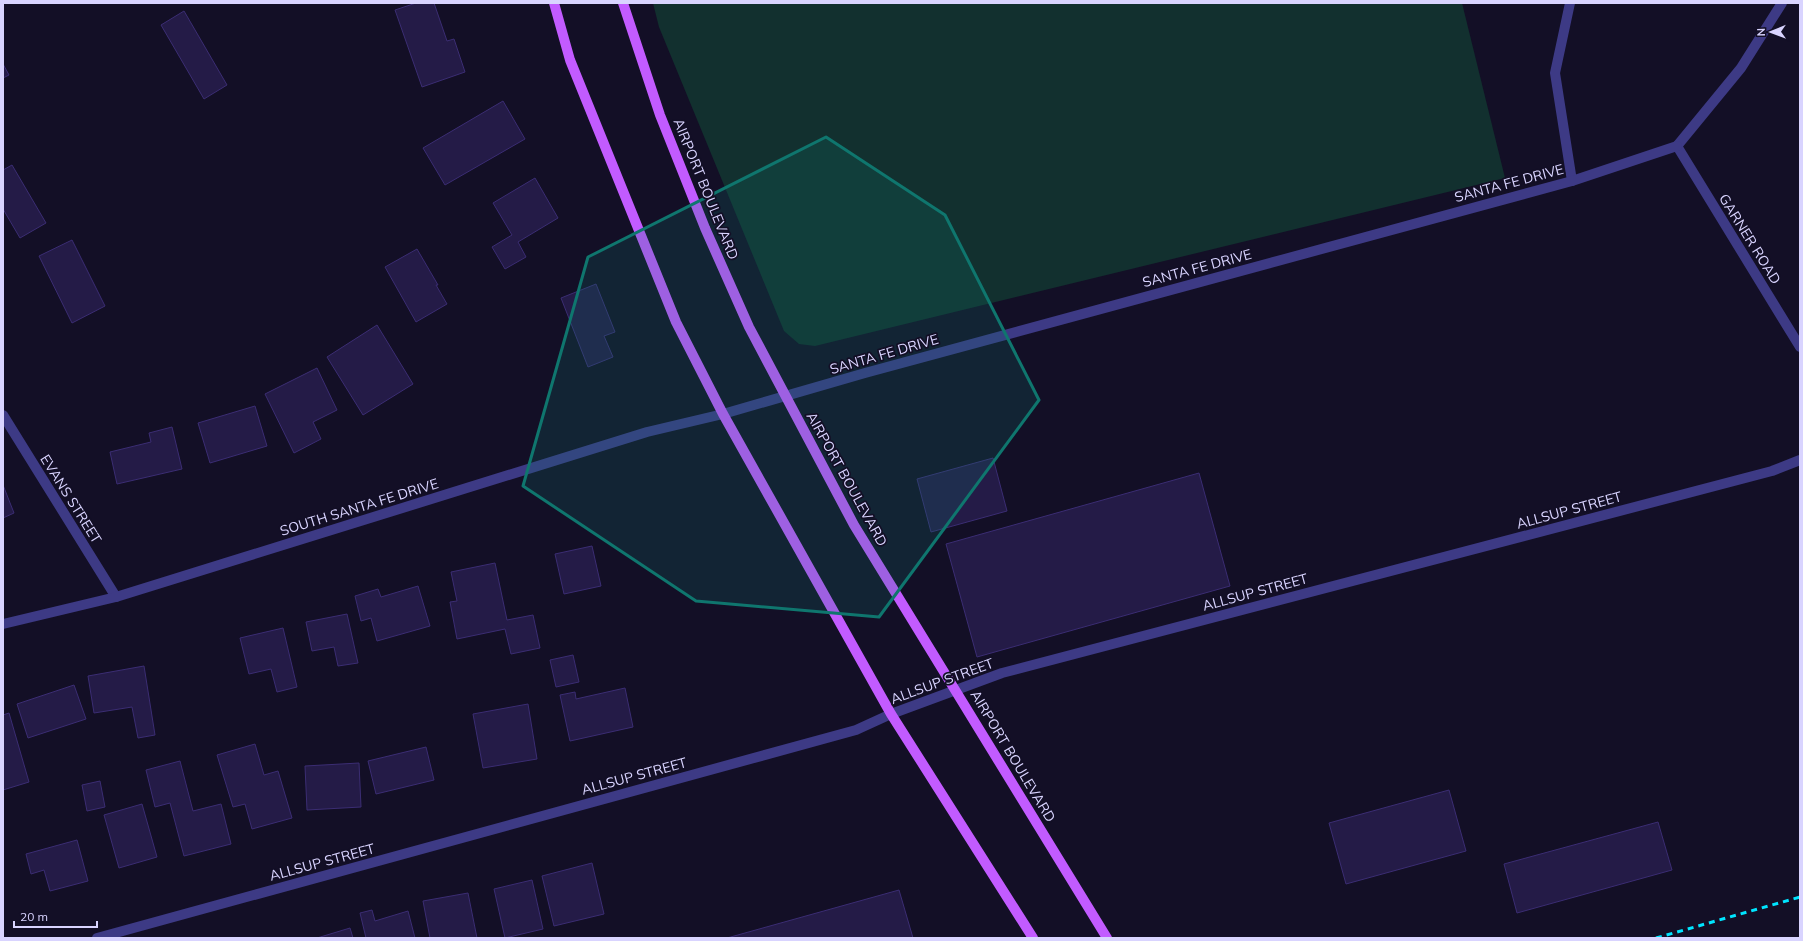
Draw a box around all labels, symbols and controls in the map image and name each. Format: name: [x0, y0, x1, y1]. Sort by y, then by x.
north arrow: [1751, 12, 1791, 52]
text: N: [1754, 28, 1768, 36]
street label: AIRPORT BOULEVARD: [669, 116, 743, 262]
street label: SANTA FE DRIVE: [1452, 160, 1566, 206]
street label: GARNER ROAD: [1715, 190, 1785, 288]
street label: SANTA FE DRIVE: [1140, 245, 1254, 291]
street label: SANTA FE DRIVE: [828, 330, 940, 378]
street label: AIRPORT BOULEVARD: [803, 409, 891, 549]
street label: EVANS STREET: [36, 451, 106, 547]
street label: SOUTH SANTA FE DRIVE: [278, 474, 440, 540]
street label: ALLSUP STREET: [1514, 487, 1624, 533]
street label: ALLSUP STREET: [1200, 569, 1310, 615]
street label: ALLSUP STREET: [888, 654, 997, 708]
street label: AIRPORT BOULEVARD: [966, 687, 1060, 825]
street label: ALLSUP STREET: [579, 753, 689, 799]
street label: ALLSUP STREET: [267, 839, 377, 885]
scale bar: [14, 903, 97, 929]
text: 20 m: [20, 909, 48, 924]

